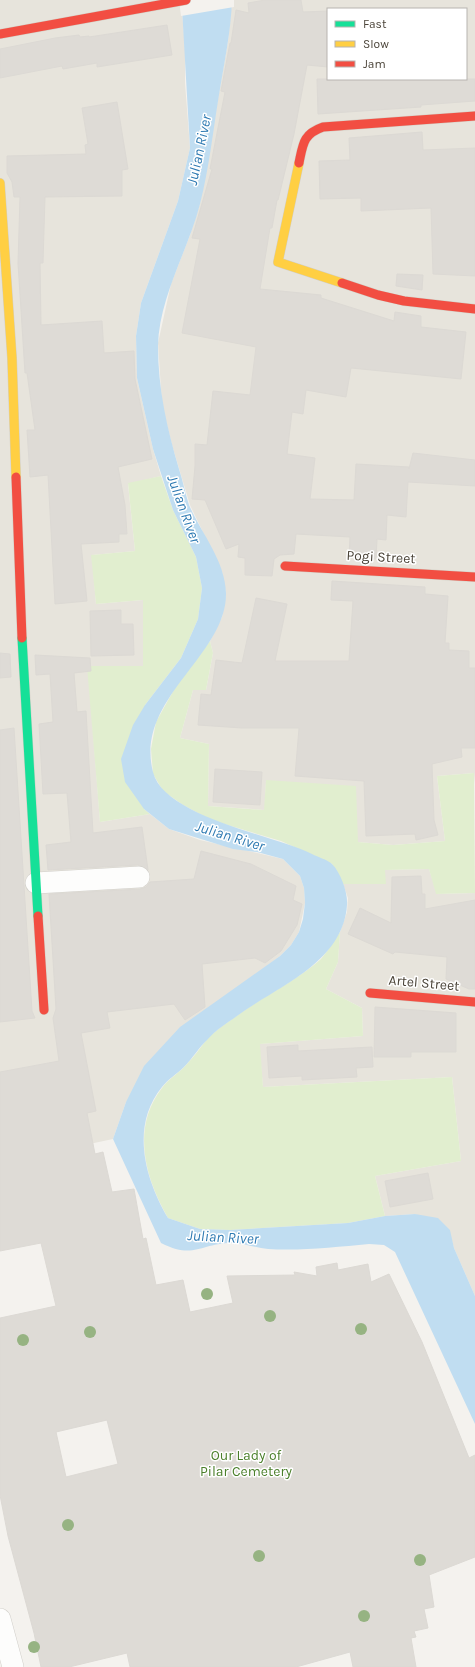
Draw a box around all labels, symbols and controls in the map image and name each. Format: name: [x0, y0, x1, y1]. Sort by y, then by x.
legend: [327, 8, 467, 80]
text: Fast: [363, 17, 387, 31]
text: Slow: [363, 37, 389, 51]
text: Jam: [363, 57, 386, 71]
water label: Julian River: [183, 112, 215, 187]
water label: Julian River: [163, 472, 205, 546]
street label: Pogi Street: [346, 547, 416, 567]
water label: Julian River: [193, 817, 268, 855]
street label: Artel Street: [388, 971, 460, 995]
water label: Julian River: [187, 1226, 260, 1248]
park label: Our Lady of Pilar Cemetery: [200, 1447, 292, 1480]

